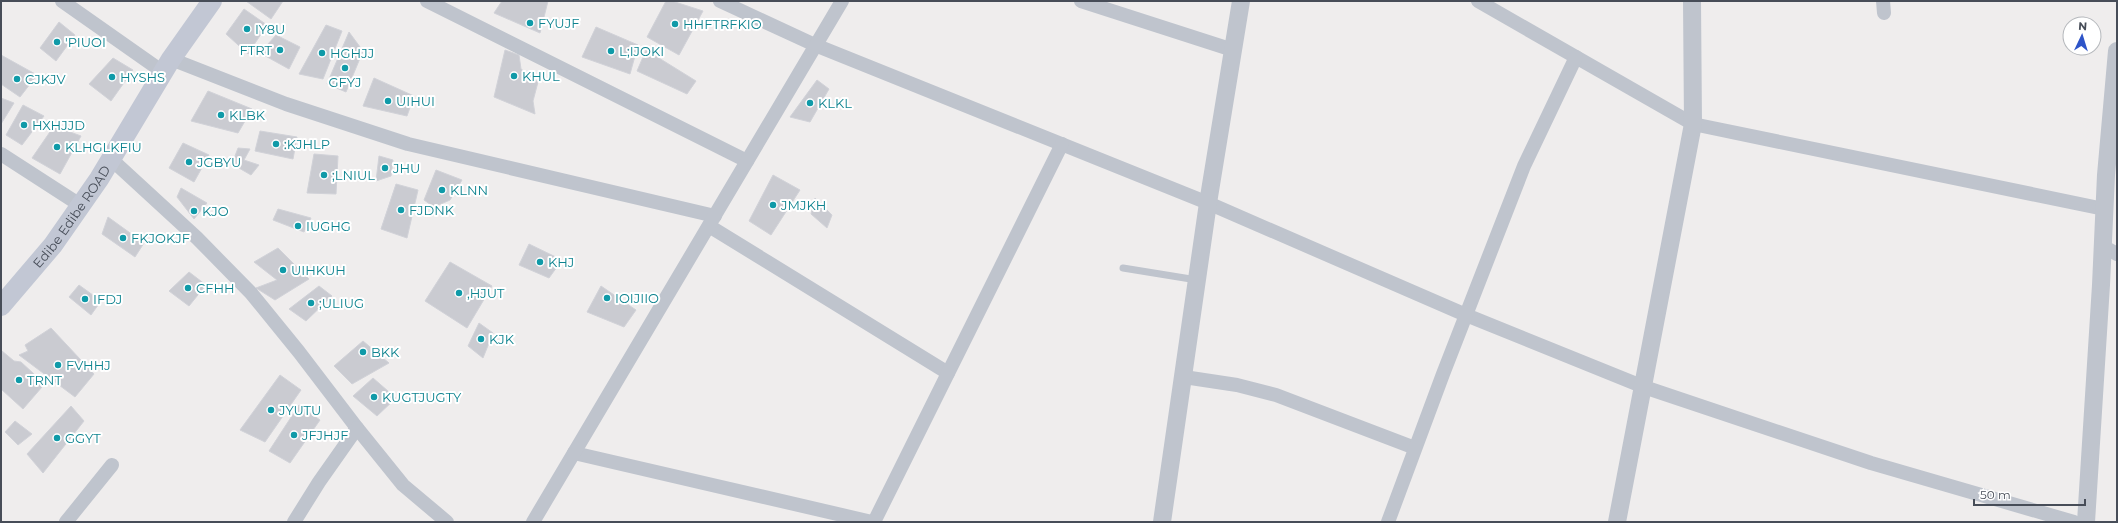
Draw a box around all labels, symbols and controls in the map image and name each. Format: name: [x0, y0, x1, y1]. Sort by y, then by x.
place label: FYUJF: [538, 15, 579, 31]
place label: HHFTRFKIO: [683, 16, 762, 32]
north arrow: [2062, 16, 2102, 56]
marker: FYUJF: [525, 18, 535, 28]
marker: HHFTRFKIO: [670, 19, 680, 29]
text: N: [2078, 19, 2088, 33]
place label: IY8U: [255, 21, 285, 37]
marker: IY8U: [242, 24, 252, 34]
place label: 'PIUOI: [65, 34, 106, 50]
marker: 'PIUOI: [52, 37, 62, 47]
place label: FTRT: [240, 42, 273, 58]
place label: L;IJOKI: [619, 43, 664, 59]
marker: FTRT: [275, 45, 285, 55]
place label: HGHJJ: [330, 45, 374, 61]
marker: L;IJOKI: [606, 46, 616, 56]
marker: HGHJJ: [317, 48, 327, 58]
marker: GFYJ: [340, 63, 350, 73]
place label: KHUL: [522, 68, 560, 84]
place label: HYSHS: [120, 69, 165, 85]
place label: CJKJV: [25, 71, 66, 87]
marker: KHUL: [509, 71, 519, 81]
marker: HYSHS: [107, 72, 117, 82]
marker: CJKJV: [12, 74, 22, 84]
place label: GFYJ: [329, 74, 361, 90]
place label: UIHUI: [396, 93, 435, 109]
place label: KLKL: [818, 95, 852, 111]
marker: UIHUI: [383, 96, 393, 106]
marker: KLKL: [805, 98, 815, 108]
place label: KLBK: [229, 107, 266, 123]
marker: KLBK: [216, 110, 226, 120]
place label: HXHJJD: [32, 117, 85, 133]
marker: HXHJJD: [19, 120, 29, 130]
place label: :KJHLP: [284, 136, 330, 152]
place label: KLHGLKFIU: [65, 139, 142, 155]
marker: :KJHLP: [271, 139, 281, 149]
marker: KLHGLKFIU: [52, 142, 62, 152]
place label: JGBYU: [196, 154, 241, 170]
marker: JGBYU: [184, 157, 194, 167]
place label: JHU: [392, 160, 420, 176]
street label: Edibe Edibe ROAD: [29, 162, 113, 271]
marker: JHU: [380, 163, 390, 173]
place label: ;LNIUL: [332, 167, 375, 183]
marker: ;LNIUL: [319, 170, 329, 180]
place label: KLNN: [450, 182, 488, 198]
marker: KLNN: [437, 185, 447, 195]
place label: JMJKH: [780, 197, 826, 213]
marker: JMJKH: [768, 200, 778, 210]
place label: FJDNK: [409, 202, 455, 218]
place label: KJO: [202, 203, 229, 219]
marker: FJDNK: [396, 205, 406, 215]
marker: KJO: [189, 206, 199, 216]
place label: IUGHG: [306, 218, 351, 234]
marker: IUGHG: [293, 221, 303, 231]
place label: FKJOKJF: [131, 230, 190, 246]
marker: FKJOKJF: [118, 233, 128, 243]
place label: KHJ: [548, 254, 574, 270]
marker: KHJ: [535, 257, 545, 267]
place label: UIHKUH: [291, 262, 346, 278]
marker: UIHKUH: [278, 265, 288, 275]
place label: CFHH: [196, 280, 235, 296]
marker: CFHH: [183, 283, 193, 293]
place label: ,HJUT: [467, 285, 505, 301]
marker: ,HJUT: [454, 288, 464, 298]
place label: IOIJIIO: [615, 290, 659, 306]
place label: IFDJ: [93, 291, 122, 307]
marker: IOIJIIO: [602, 293, 612, 303]
marker: IFDJ: [80, 294, 90, 304]
place label: ;ULIUG: [319, 295, 364, 311]
marker: ;ULIUG: [306, 298, 316, 308]
place label: KJK: [489, 331, 515, 347]
marker: KJK: [476, 334, 486, 344]
place label: BKK: [371, 344, 400, 360]
marker: BKK: [358, 347, 368, 357]
place label: FVHHJ: [66, 357, 111, 373]
marker: FVHHJ: [53, 360, 63, 370]
place label: TRNT: [27, 372, 62, 388]
marker: TRNT: [14, 375, 24, 385]
place label: KUGTJUGTY: [382, 389, 462, 405]
marker: KUGTJUGTY: [369, 392, 379, 402]
place label: JYUTU: [278, 402, 321, 418]
marker: JYUTU: [266, 405, 276, 415]
place label: JFJHJF: [301, 427, 348, 443]
place label: GGYT: [65, 430, 101, 446]
marker: JFJHJF: [289, 430, 299, 440]
marker: GGYT: [52, 433, 62, 443]
scale bar: [1974, 481, 2085, 507]
text: 50 m: [1980, 487, 2011, 502]

